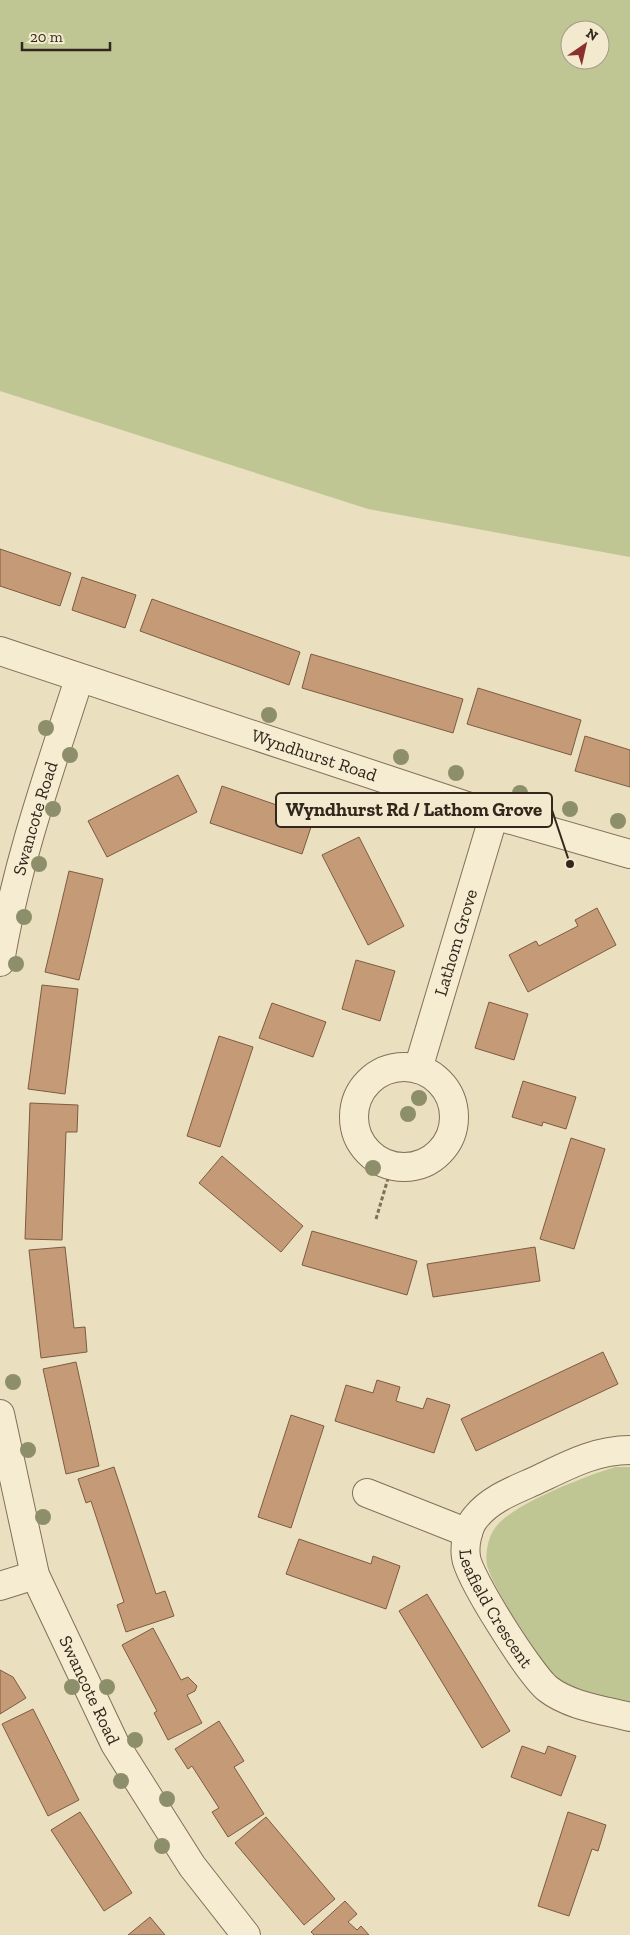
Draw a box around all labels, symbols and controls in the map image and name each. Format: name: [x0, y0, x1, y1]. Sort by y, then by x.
scale bar: [22, 20, 110, 52]
north arrow: [560, 20, 610, 70]
text: N: [583, 25, 601, 45]
text: 20 m: [30, 28, 63, 46]
street label: Wyndhurst Road: [249, 724, 380, 786]
street label: Swancote Road: [8, 758, 63, 878]
callout: Wyndhurst Rd / Lathom Grove: [276, 793, 552, 827]
text: Wyndhurst Rd / Lathom Grove: [286, 798, 542, 821]
street label: Lathom Grove: [429, 886, 482, 999]
street label: Leafield Crescent: [454, 1548, 538, 1673]
street label: Swancote Road: [54, 1632, 125, 1748]

